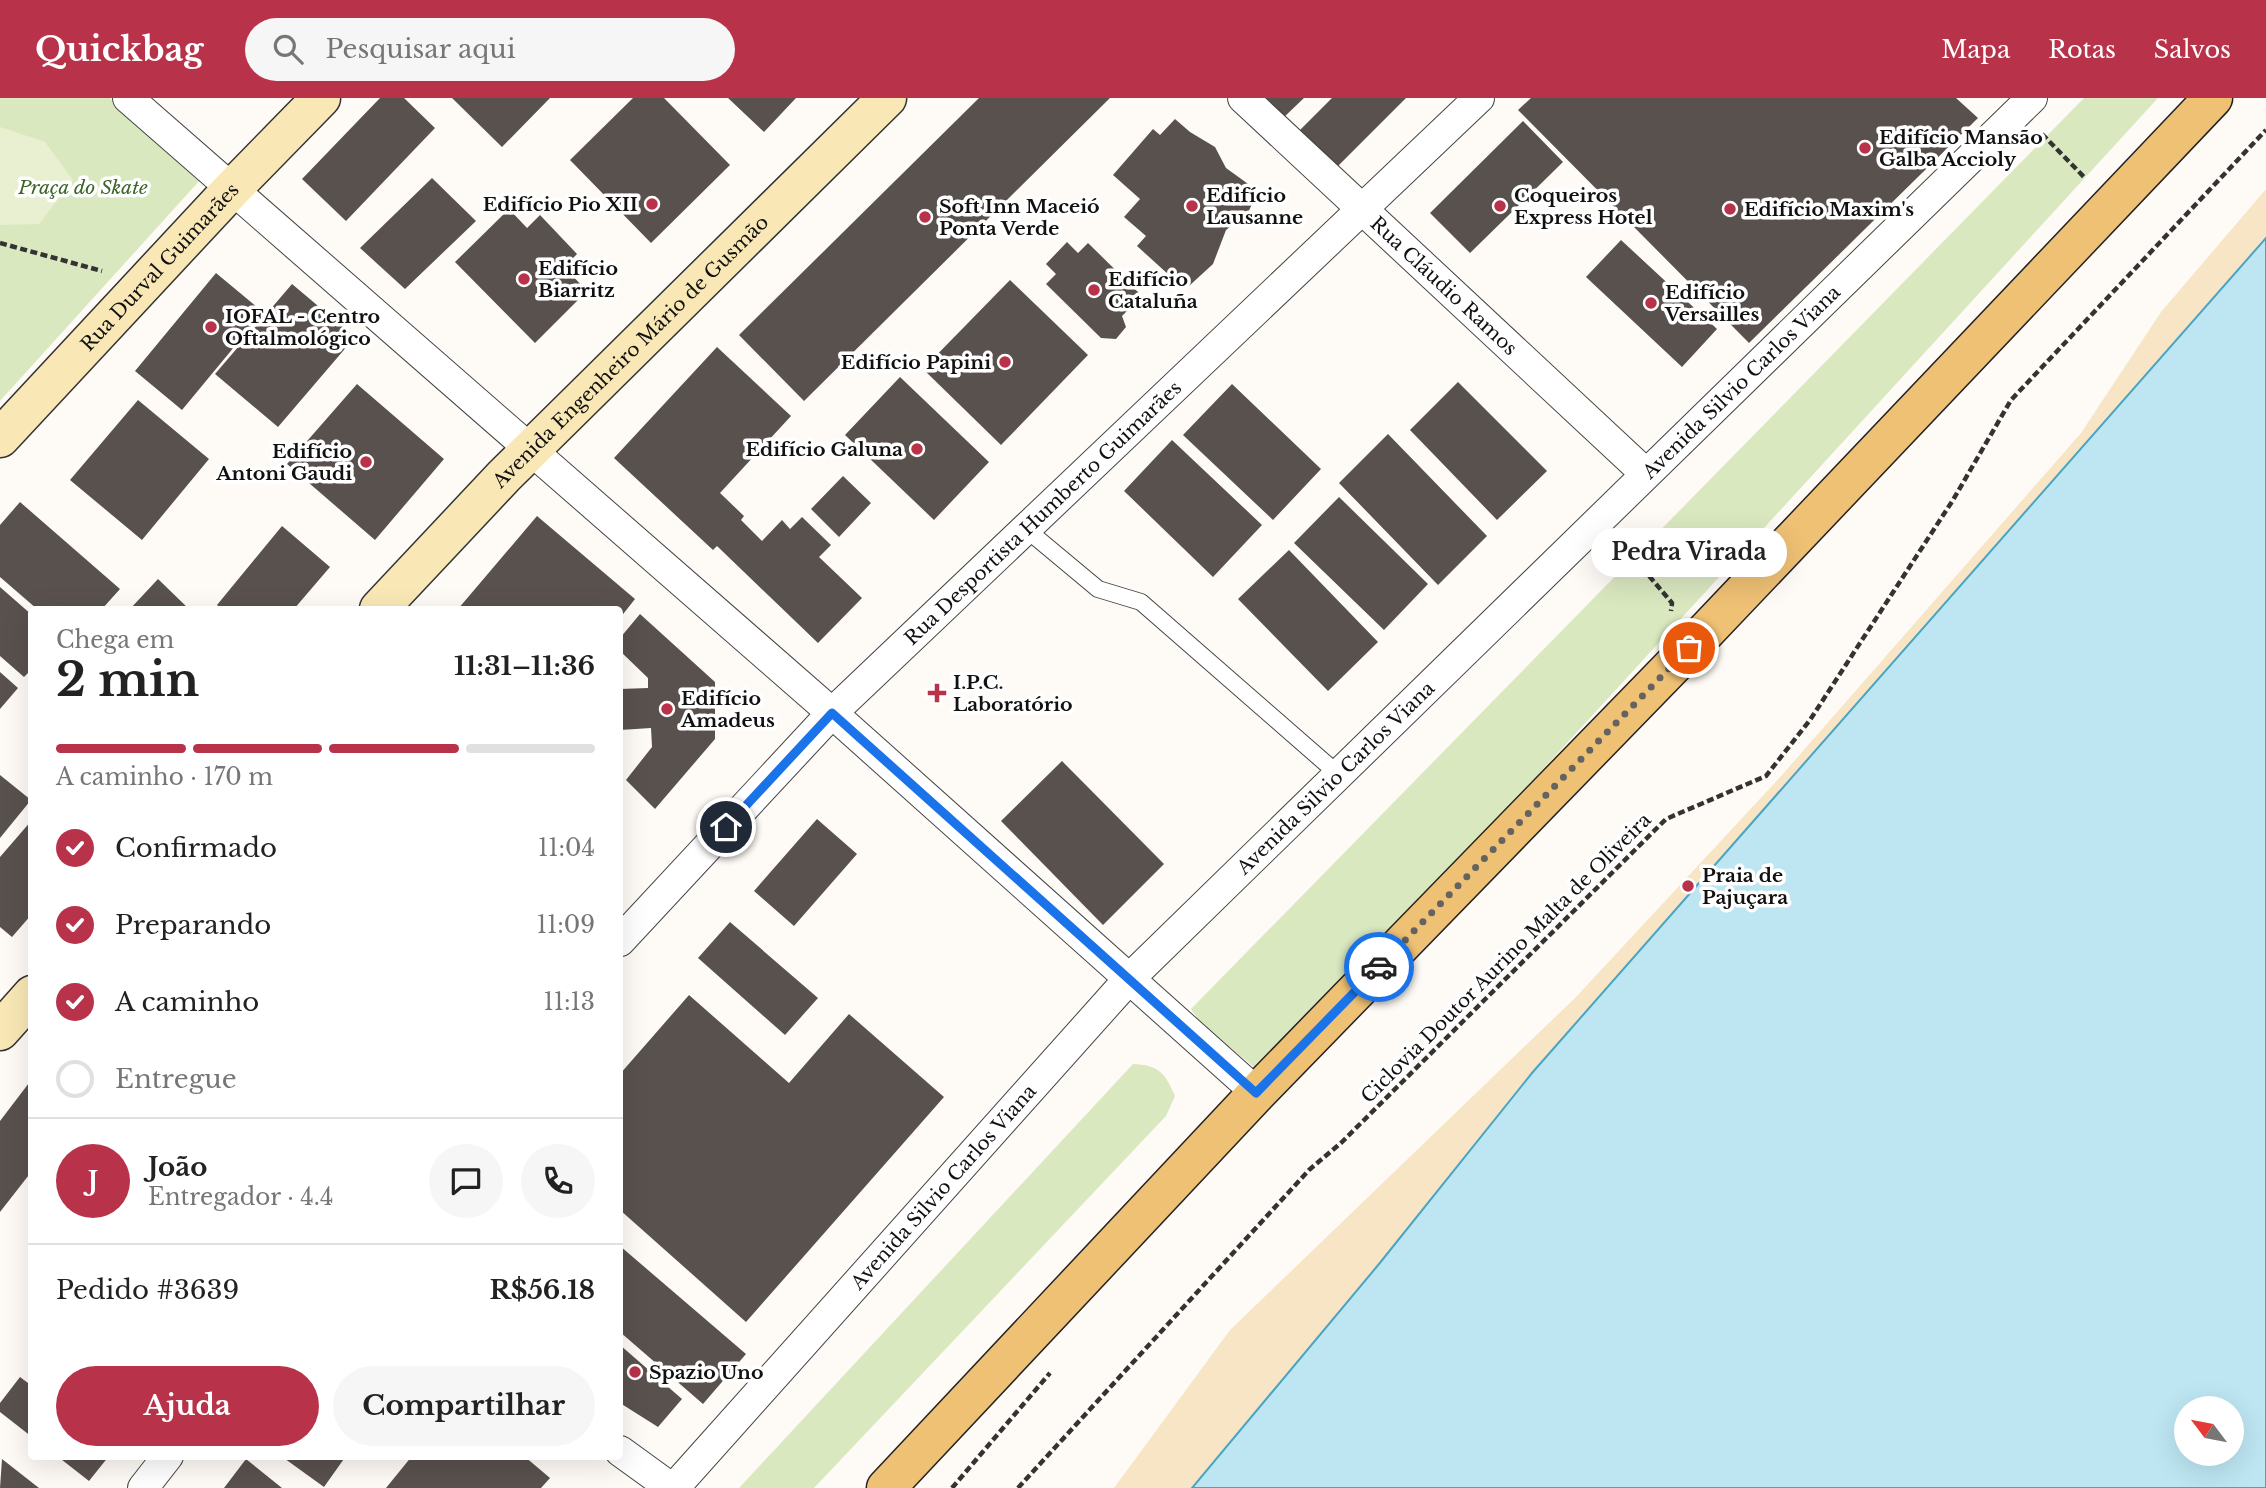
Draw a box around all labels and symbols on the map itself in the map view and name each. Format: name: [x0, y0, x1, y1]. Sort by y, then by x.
place label: Edifício Mansão Galba Accioly: [1879, 126, 2043, 171]
marker: Edifício Mansão Galba Accioly: [1857, 140, 1873, 156]
park label: Praça do Skate: [17, 176, 148, 199]
street label: Rua Durval Guimarães: [76, 178, 243, 356]
place label: Edifício Lausanne: [1206, 184, 1303, 229]
place label: Coqueiros Express Hotel: [1514, 184, 1653, 229]
place label: Edifício Pio XII: [483, 193, 638, 216]
place label: Soft Inn Maceió Ponta Verde: [939, 195, 1100, 240]
marker: Edifício Pio XII: [644, 196, 660, 212]
marker: Edifício Lausanne: [1184, 198, 1200, 214]
marker: Coqueiros Express Hotel: [1492, 198, 1508, 214]
place label: Edifício Maxim's: [1744, 198, 1914, 221]
marker: Edifício Maxim's: [1722, 201, 1738, 217]
marker: Soft Inn Maceió Ponta Verde: [917, 209, 933, 225]
street label: Avenida Engenheiro Mário de Gusmão: [487, 210, 773, 493]
street label: Rua Cláudio Ramos: [1366, 212, 1522, 360]
place label: Edifício Biarritz: [538, 257, 618, 302]
place label: Edifício Cataluña: [1108, 268, 1198, 313]
marker: Edifício Biarritz: [516, 271, 532, 287]
street label: Avenida Silvio Carlos Viana: [1637, 280, 1845, 484]
place label: Edifício Versailles: [1664, 281, 1759, 326]
marker: Edifício Cataluña: [1086, 282, 1102, 298]
marker: Edifício Versailles: [1643, 295, 1659, 311]
place label: IOFAL - Centro Oftalmológico: [225, 305, 380, 350]
marker: IOFAL - Centro Oftalmológico: [203, 319, 219, 335]
place label: Edifício Papini: [841, 351, 991, 374]
marker: Edifício Papini: [997, 354, 1013, 370]
street label: Rua Desportista Humberto Guimarães: [900, 376, 1186, 650]
place label: Edifício Galuna: [745, 438, 903, 461]
place label: Edifício Antoni Gaudi: [215, 440, 352, 485]
marker: Edifício Galuna: [909, 441, 925, 457]
marker: Edifício Antoni Gaudi: [358, 454, 374, 470]
callout: Pedra Virada: [1591, 529, 1787, 578]
pin: [1659, 618, 1719, 678]
place label: I.P.C. Laboratório: [953, 671, 1073, 716]
street label: Avenida Silvio Carlos Viana: [1231, 676, 1439, 880]
marker: I.P.C. Laboratório: [927, 683, 947, 703]
place label: Edifício Amadeus: [680, 687, 775, 732]
marker: Edifício Amadeus: [659, 701, 675, 717]
pin: [696, 797, 756, 857]
street label: Ciclovia Doutor Aurino Malta de Oliveira: [1356, 808, 1656, 1108]
place label: Praia de Pajuçara: [1702, 864, 1788, 909]
marker: Praia de Pajuçara: [1680, 878, 1696, 894]
courier: [1344, 932, 1414, 1002]
street label: Avenida Silvio Carlos Viana: [845, 1079, 1041, 1295]
place label: Spazio Uno: [649, 1361, 763, 1384]
marker: Spazio Uno: [627, 1364, 643, 1380]
north arrow: [2174, 1396, 2244, 1466]

